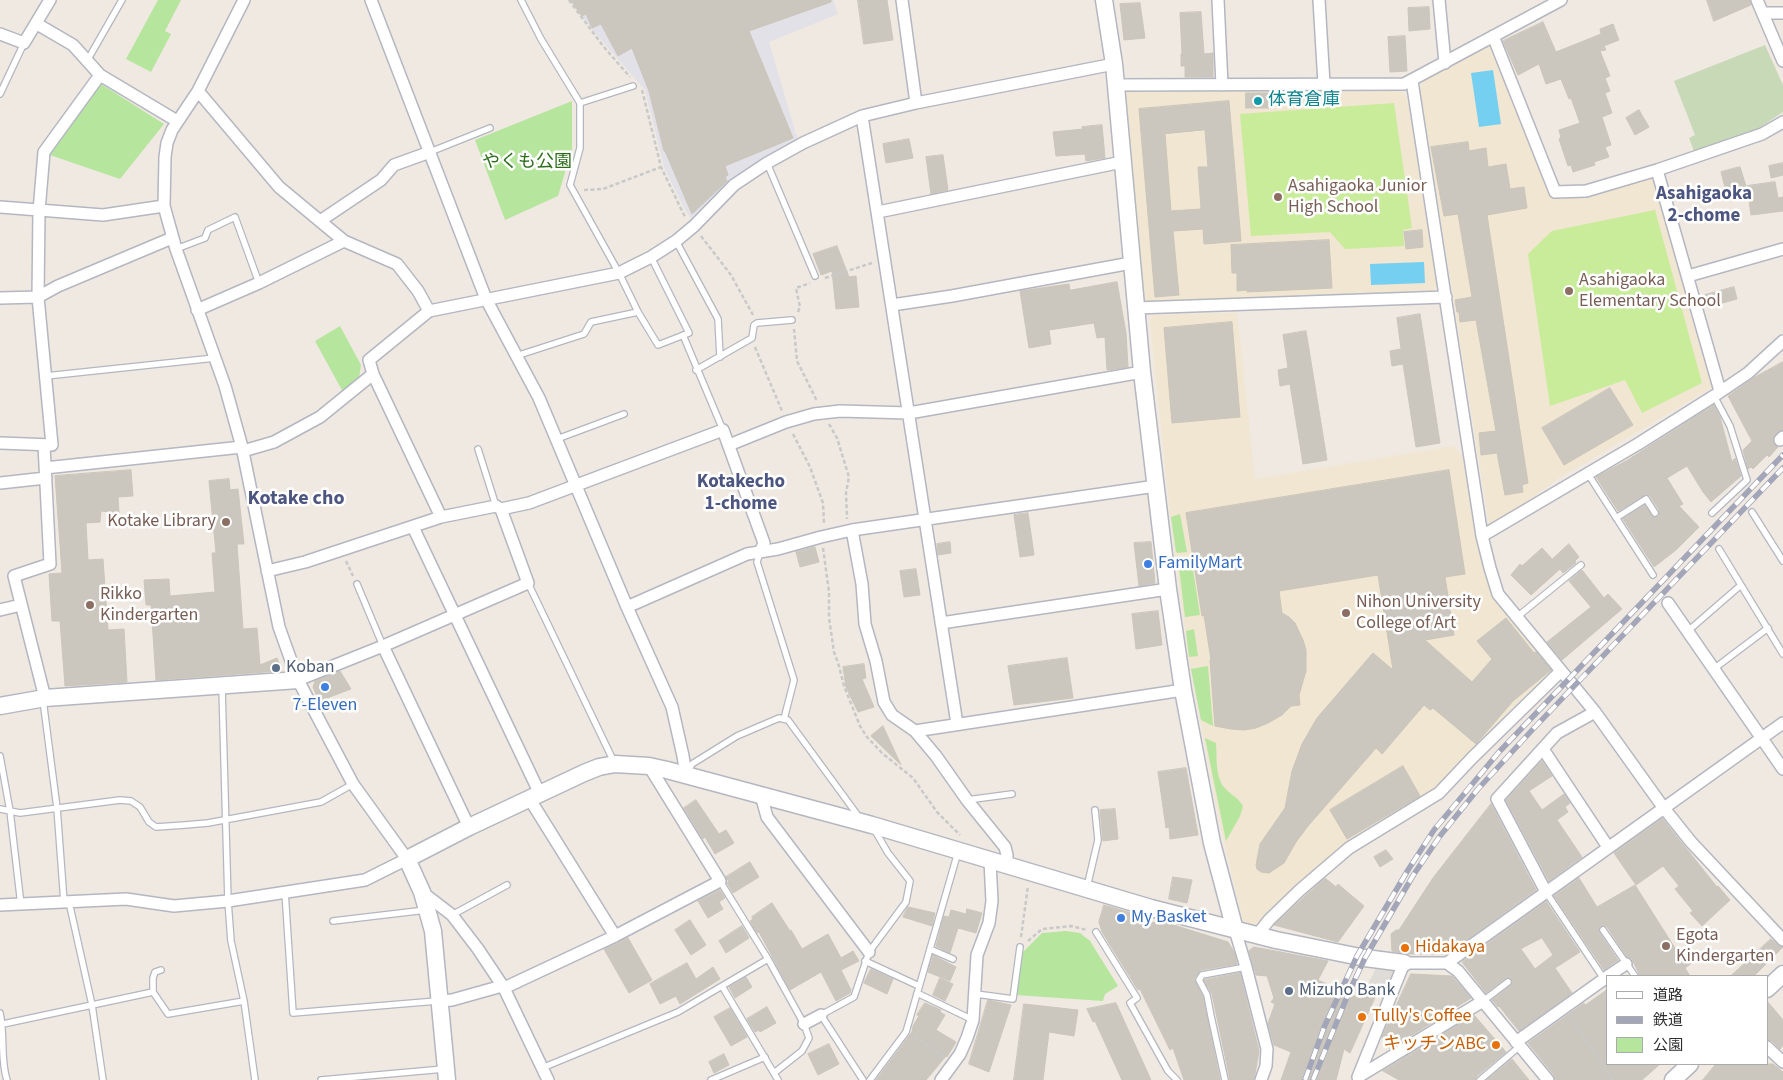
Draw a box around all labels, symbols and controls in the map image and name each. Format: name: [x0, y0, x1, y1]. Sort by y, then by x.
place label: 体育倉庫: [1268, 90, 1340, 112]
marker: 体育倉庫: [1252, 95, 1264, 107]
park label: やくも公園: [482, 152, 572, 174]
place label: Asahigaoka Junior High School: [1288, 176, 1427, 218]
district label: Asahigaoka 2-chome: [1656, 184, 1752, 228]
marker: Asahigaoka Junior High School: [1272, 191, 1284, 203]
place label: Asahigaoka Elementary School: [1579, 270, 1721, 312]
marker: Asahigaoka Elementary School: [1563, 285, 1575, 297]
district label: Kotakecho 1-chome: [697, 472, 785, 516]
district label: Kotake cho: [248, 488, 344, 512]
place label: Kotake Library: [107, 511, 216, 533]
marker: Kotake Library: [220, 516, 232, 528]
place label: FamilyMart: [1158, 553, 1242, 575]
marker: FamilyMart: [1142, 558, 1154, 570]
place label: Rikko Kindergarten: [100, 584, 198, 626]
place label: Nihon University College of Art: [1356, 592, 1481, 634]
marker: Rikko Kindergarten: [84, 599, 96, 611]
marker: Nihon University College of Art: [1340, 607, 1352, 619]
place label: Koban: [286, 657, 335, 679]
marker: Koban: [270, 662, 282, 674]
marker: 7-Eleven: [319, 681, 331, 693]
place label: 7-Eleven: [293, 695, 357, 717]
place label: My Basket: [1131, 907, 1207, 929]
marker: My Basket: [1115, 912, 1127, 924]
place label: Egota Kindergarten: [1676, 925, 1774, 968]
place label: Hidakaya: [1415, 937, 1485, 959]
marker: Egota Kindergarten: [1660, 940, 1672, 952]
marker: Hidakaya: [1399, 942, 1411, 954]
legend: [1606, 975, 1768, 1065]
place label: Mizuho Bank: [1299, 980, 1395, 1002]
marker: Mizuho Bank: [1283, 985, 1295, 997]
text: 道路: [1653, 985, 1683, 1006]
place label: Tully's Coffee: [1372, 1006, 1472, 1028]
text: 鉄道: [1653, 1010, 1683, 1031]
marker: Tully's Coffee: [1356, 1011, 1368, 1023]
place label: キッチンABC: [1383, 1034, 1486, 1056]
text: 公園: [1653, 1035, 1683, 1056]
marker: キッチンABC: [1490, 1039, 1502, 1051]

